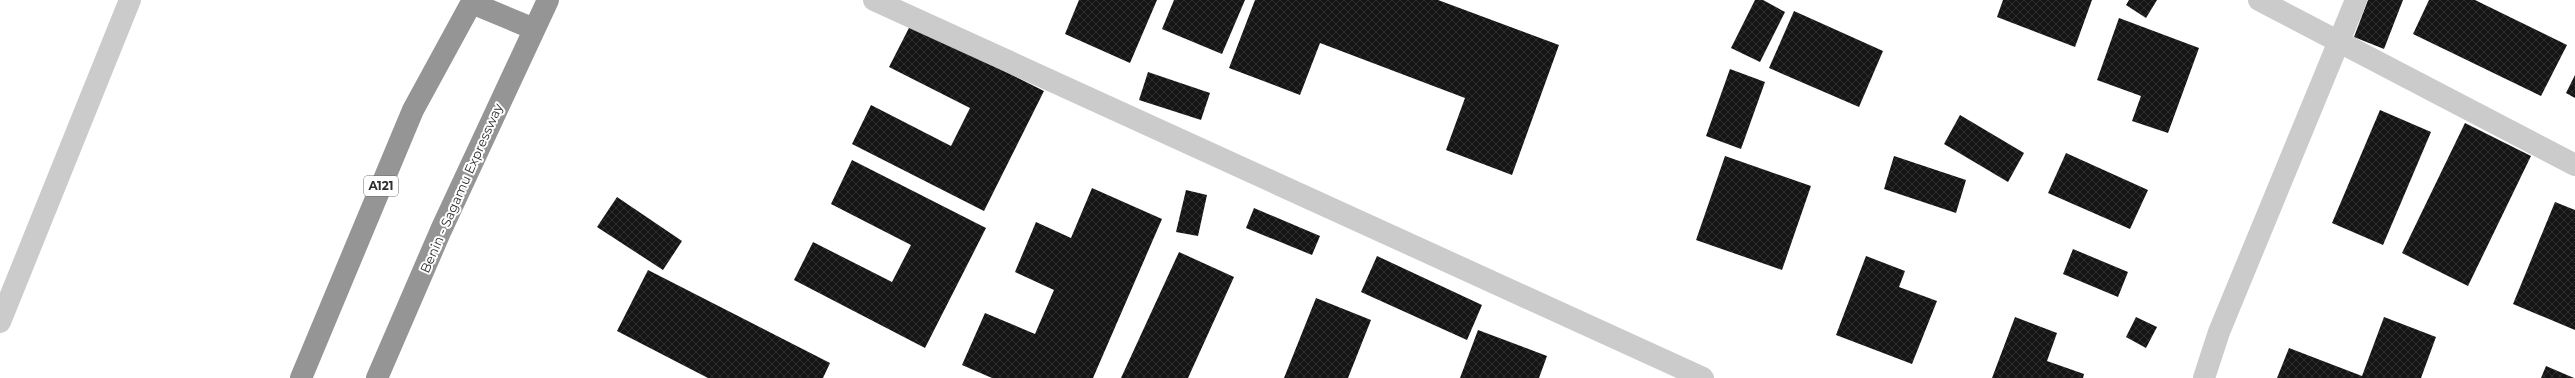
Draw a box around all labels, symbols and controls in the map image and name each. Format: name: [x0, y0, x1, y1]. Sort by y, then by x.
street label: Benin - Sagamu Expressway: [416, 100, 506, 275]
road number: A121: [364, 176, 398, 196]

